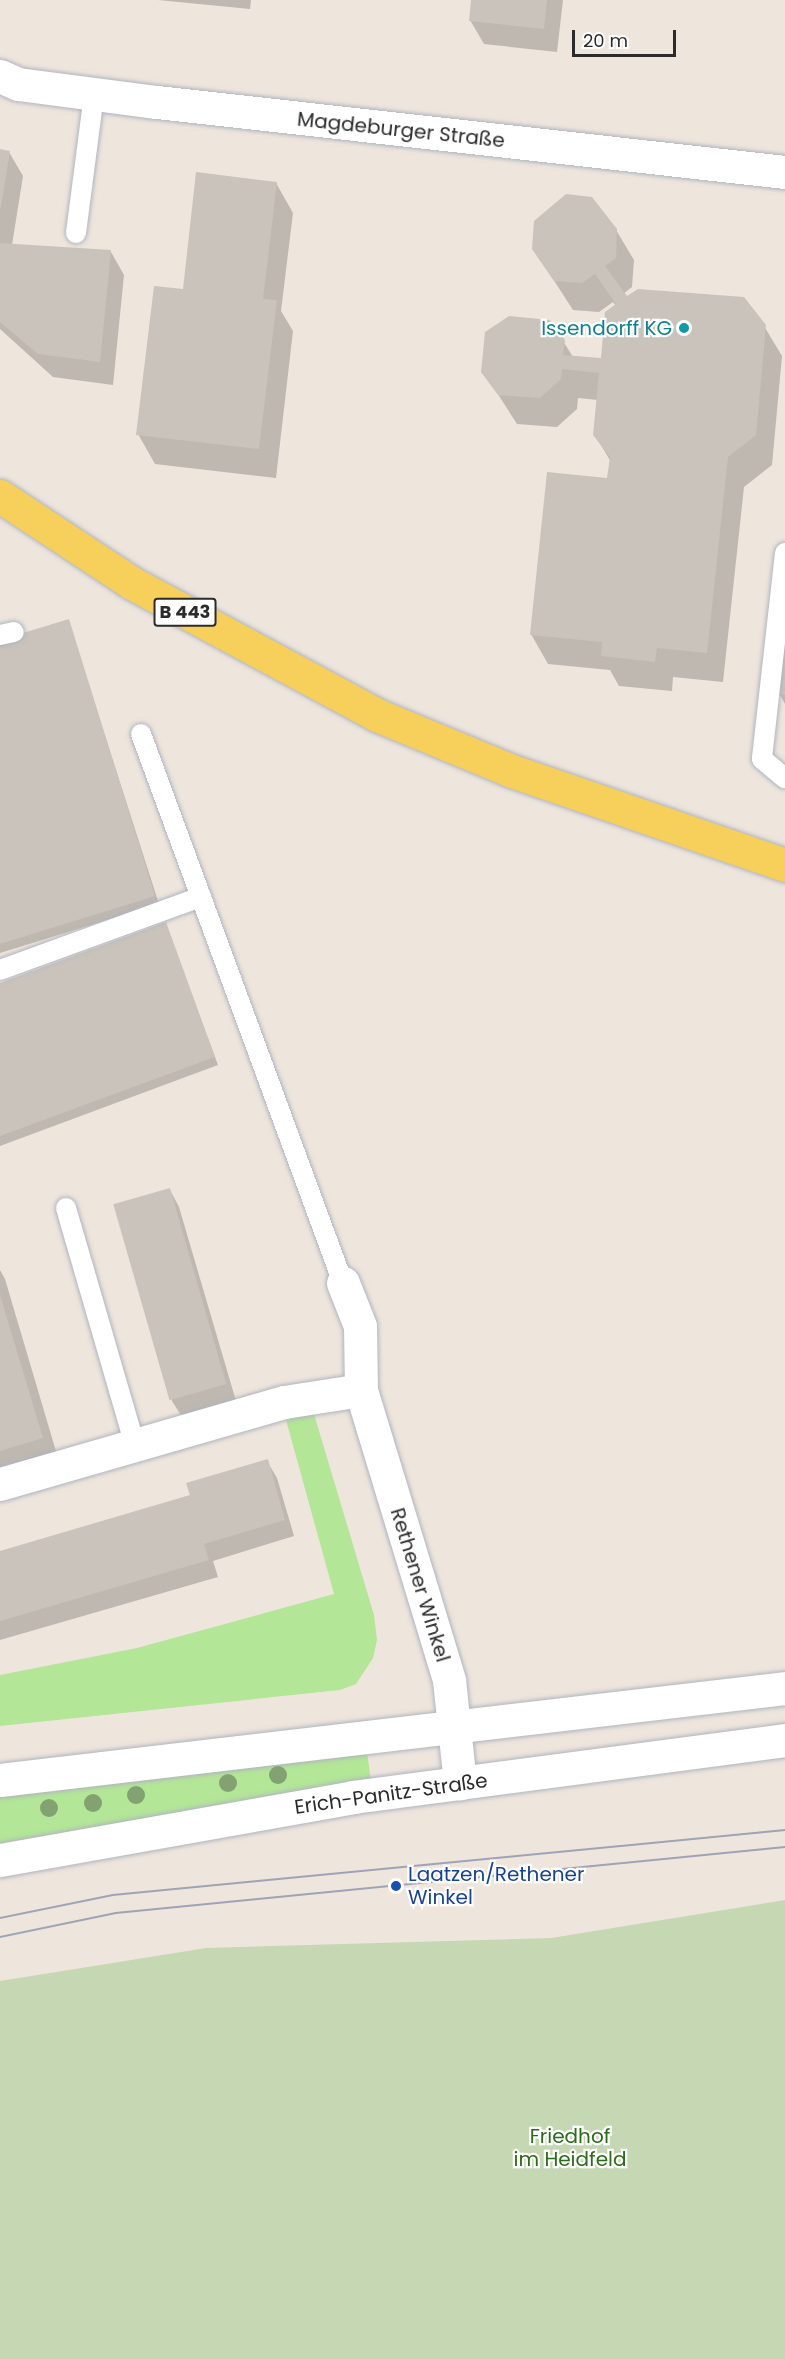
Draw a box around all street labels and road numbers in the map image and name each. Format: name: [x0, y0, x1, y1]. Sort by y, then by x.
street label: Magdeburger Straße: [296, 107, 506, 153]
road number: B 443: [154, 597, 216, 627]
street label: Rethener Winkel: [385, 1505, 455, 1665]
street label: Erich-Panitz-Straße: [293, 1769, 489, 1819]

